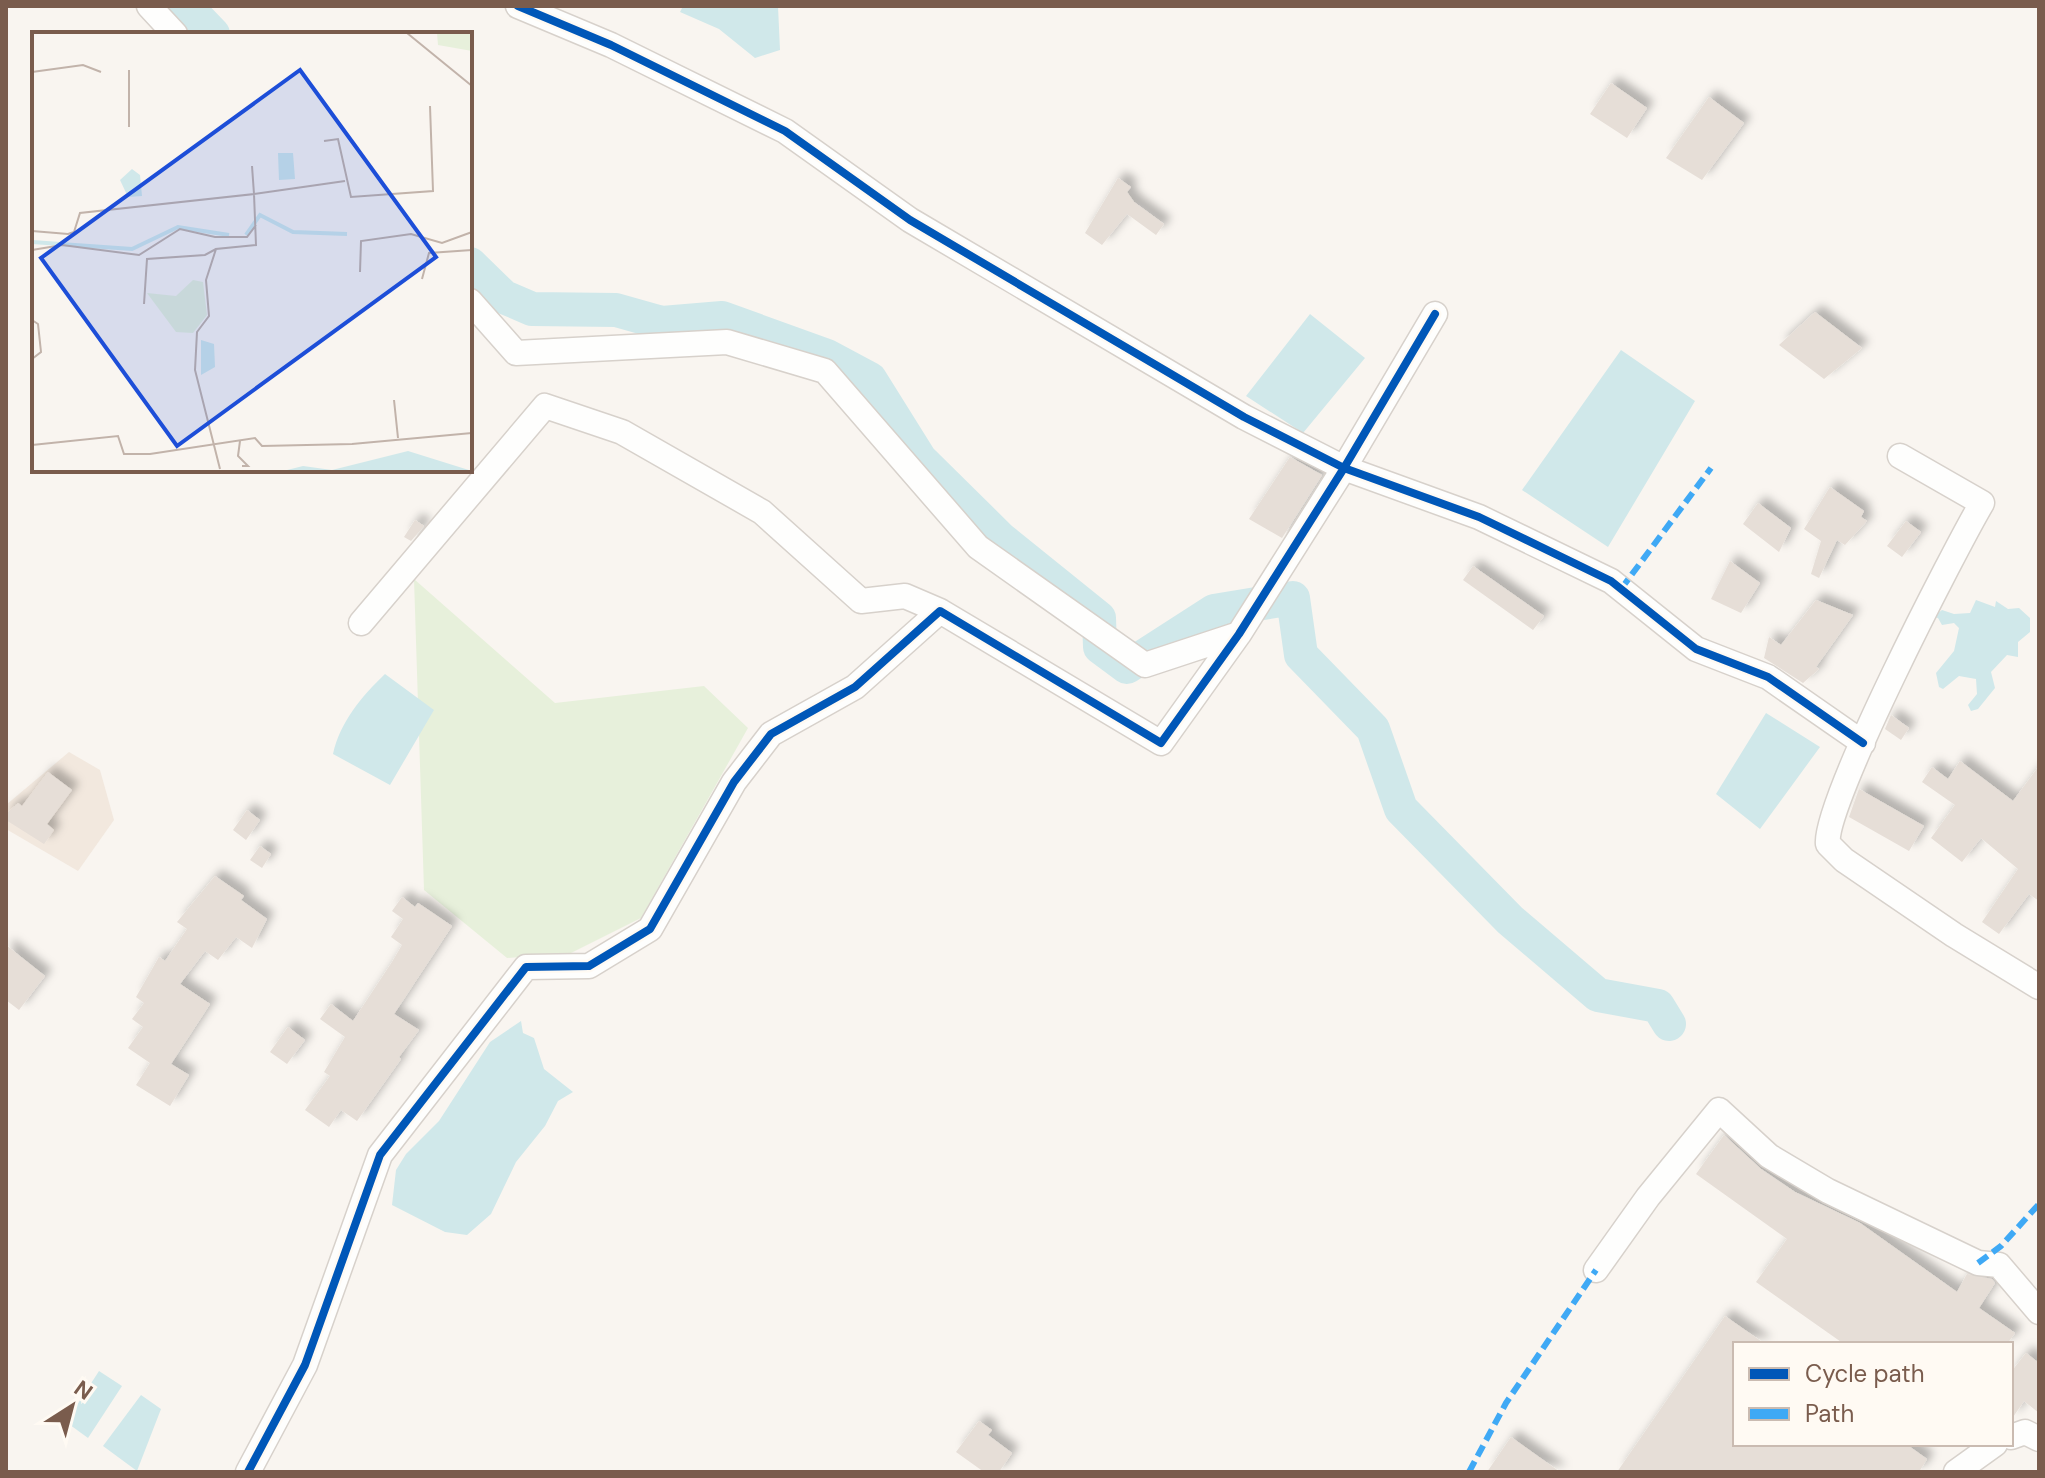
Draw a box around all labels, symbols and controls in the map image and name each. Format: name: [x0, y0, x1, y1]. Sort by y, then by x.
inset map: [32, 32, 472, 472]
legend: [1733, 1342, 2013, 1446]
text: Cycle path: [1805, 1358, 1924, 1389]
north arrow: [32, 1366, 112, 1446]
text: N: [68, 1374, 98, 1407]
text: Path: [1805, 1398, 1854, 1429]

